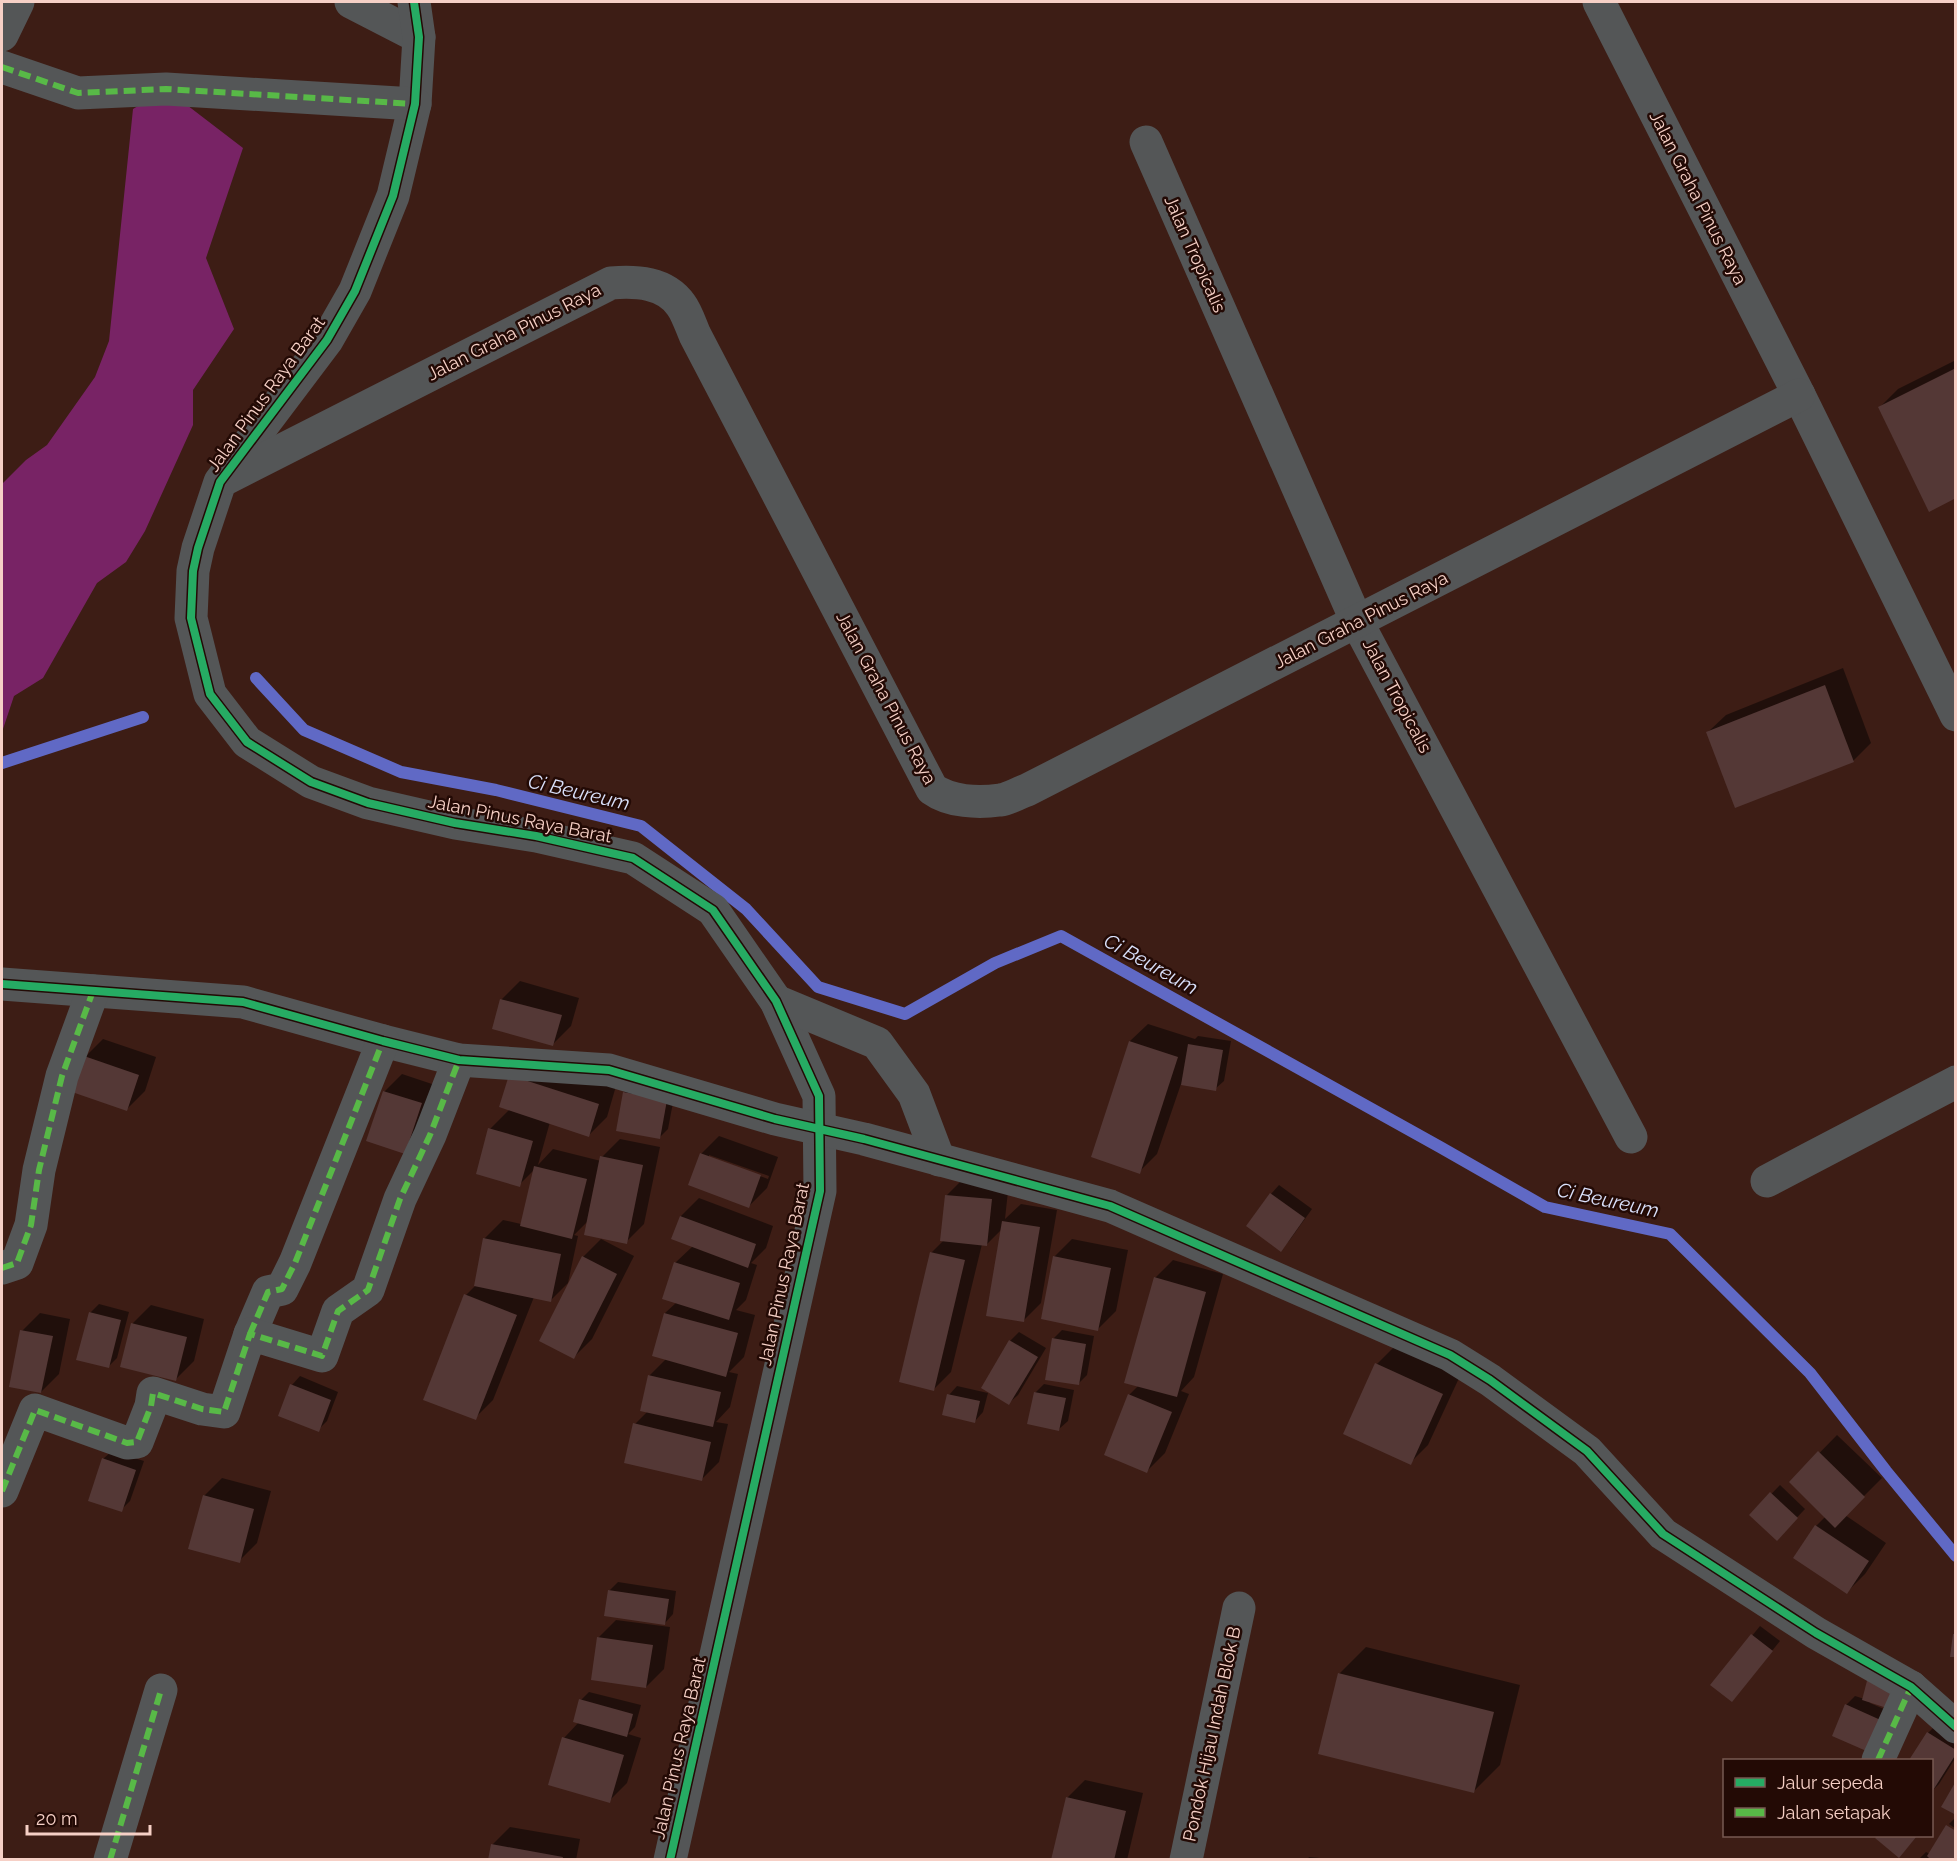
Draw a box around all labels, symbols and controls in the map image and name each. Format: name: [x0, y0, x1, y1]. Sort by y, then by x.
street label: Jalan Graha Pinus Raya: [1645, 107, 1751, 288]
street label: Jalan Tropicalis: [1160, 192, 1231, 316]
street label: Jalan Graha Pinus Raya: [423, 279, 604, 385]
street label: Jalan Pinus Raya Barat: [202, 312, 329, 475]
street label: Jalan Graha Pinus Raya: [1270, 567, 1451, 673]
street label: Jalan Graha Pinus Raya: [832, 608, 941, 787]
street label: Jalan Tropicalis: [1359, 635, 1436, 757]
water label: Ci Beureum: [526, 769, 632, 815]
street label: Jalan Pinus Raya Barat: [427, 790, 614, 847]
water label: Ci Beureum: [1100, 928, 1202, 1000]
water label: Ci Beureum: [1555, 1178, 1661, 1222]
street label: Jalan Pinus Raya Barat: [754, 1180, 813, 1367]
street label: Pondok Hijau Indah Blok B: [1178, 1624, 1245, 1843]
street label: Jalan Pinus Raya Barat: [647, 1655, 710, 1841]
legend: [1723, 1759, 1933, 1837]
text: Jalur sepeda: [1777, 1772, 1883, 1793]
scale bar: [27, 1798, 150, 1836]
text: Jalan setapak: [1777, 1802, 1891, 1823]
text: 20 m: [36, 1808, 78, 1829]

